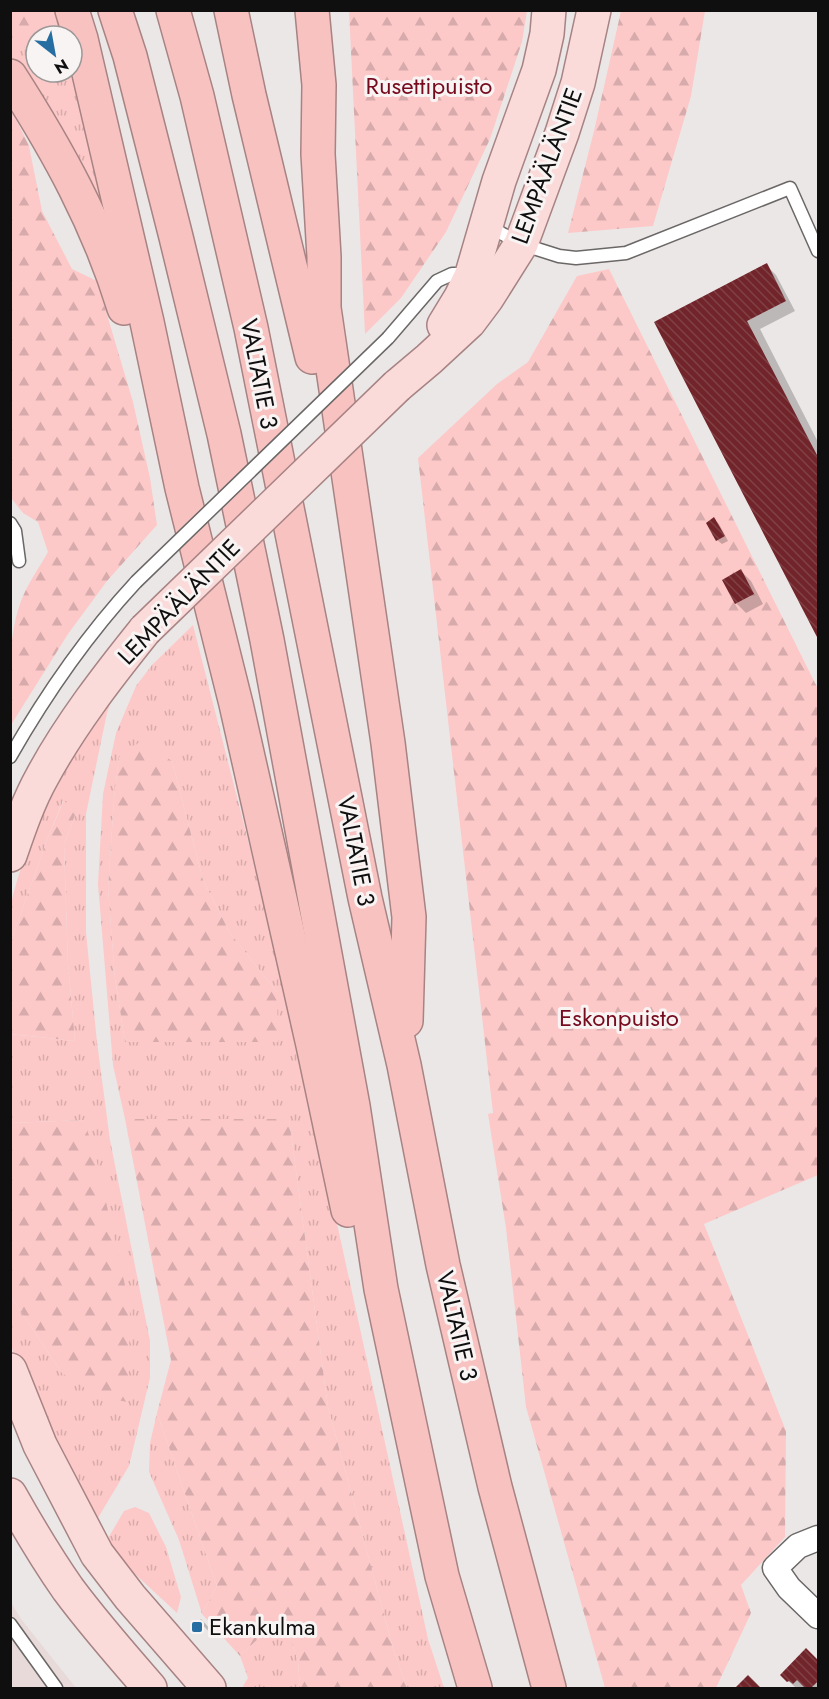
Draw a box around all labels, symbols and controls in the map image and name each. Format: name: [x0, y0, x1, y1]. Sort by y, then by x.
north arrow: [24, 24, 84, 84]
text: N: [50, 53, 73, 80]
park label: Rusettipuisto: [366, 68, 492, 103]
street label: LEMPÄÄLÄNTIE: [502, 83, 591, 249]
street label: VALTATIE 3: [232, 316, 287, 432]
street label: LEMPÄÄLÄNTIE: [109, 531, 248, 673]
street label: VALTATIE 3: [329, 793, 384, 909]
park label: Eskonpuisto: [559, 1000, 679, 1035]
street label: VALTATIE 3: [428, 1267, 487, 1384]
place label: Ekankulma: [209, 1609, 316, 1644]
marker: Ekankulma: [190, 1620, 204, 1634]

